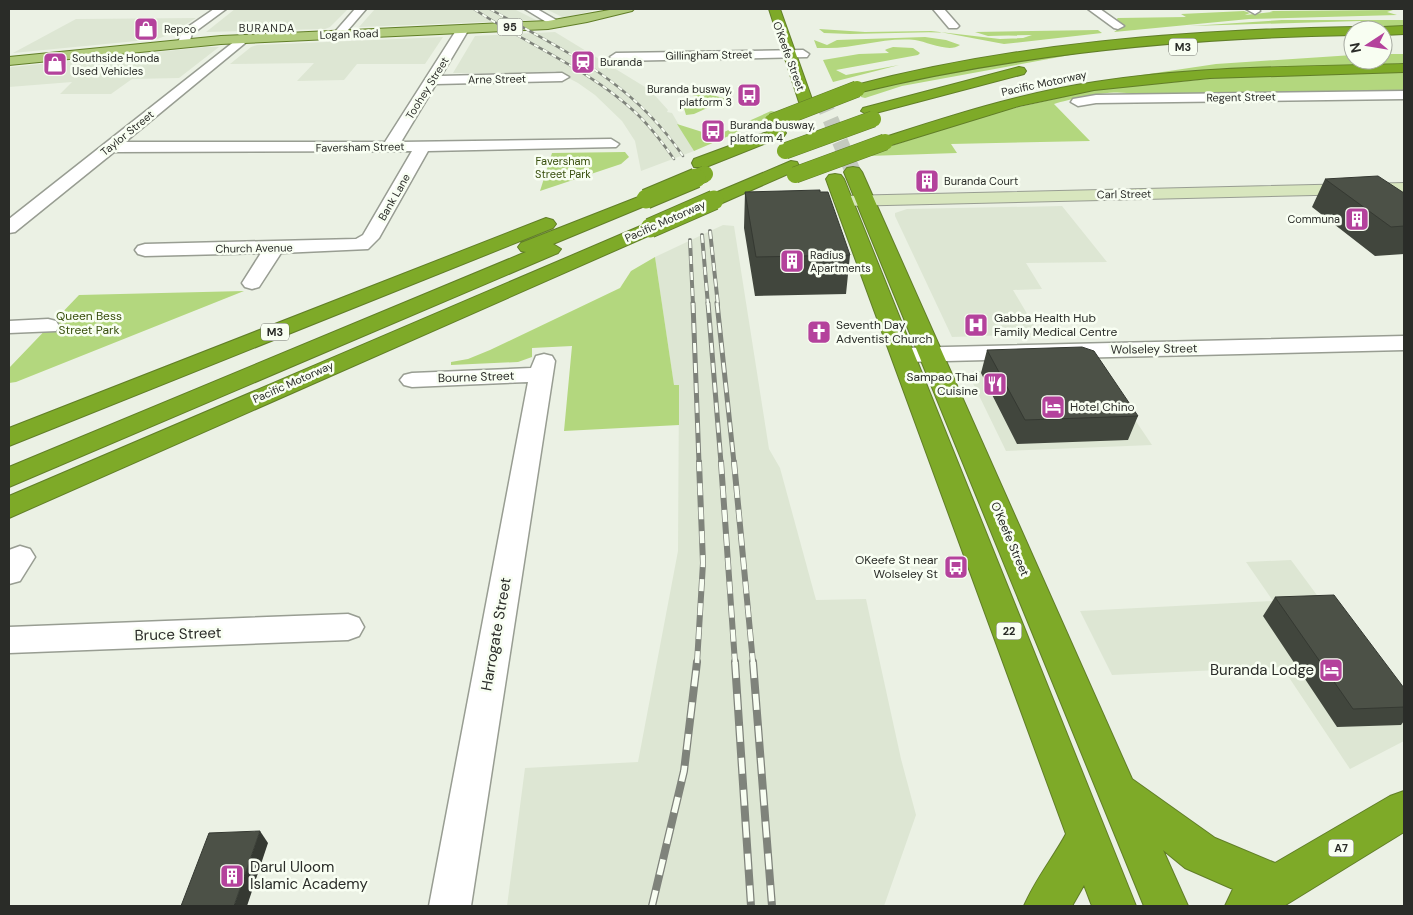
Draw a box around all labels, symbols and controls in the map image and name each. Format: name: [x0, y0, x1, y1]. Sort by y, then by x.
shop icon: Repco: [133, 16, 159, 42]
road number: 95: [498, 18, 522, 36]
street label: O'Keefe Street: [770, 19, 808, 93]
north arrow: [1343, 20, 1393, 70]
district label: BURANDA: [239, 21, 295, 35]
place label: Repco: [164, 22, 196, 36]
street label: Logan Road: [319, 26, 379, 42]
road number: M3: [1169, 38, 1197, 56]
text: N: [1345, 41, 1365, 55]
street label: Gillingham Street: [665, 47, 753, 63]
station icon: Buranda: [570, 49, 596, 75]
shop icon: Southside Honda Used Vehicles: [42, 51, 68, 77]
place label: Southside Honda Used Vehicles: [72, 51, 159, 78]
street label: Toohey Street: [402, 54, 452, 122]
place label: Buranda: [600, 55, 642, 69]
street label: Pacific Motorway: [1000, 67, 1088, 99]
street label: Arne Street: [468, 71, 526, 87]
place label: Buranda busway, platform 3: [647, 82, 732, 109]
bus stop icon: Buranda busway, platform 3: [736, 82, 762, 108]
street label: Regent Street: [1206, 89, 1276, 105]
street label: Taylor Street: [98, 107, 156, 159]
bus stop icon: Buranda busway, platform 4: [700, 118, 726, 144]
place label: Buranda busway, platform 4: [730, 118, 815, 145]
street label: Faversham Street: [315, 139, 405, 155]
park label: Faversham Street Park: [535, 154, 591, 181]
building icon: Buranda Court: [914, 168, 940, 194]
street label: Bank Lane: [375, 171, 413, 223]
place label: Buranda Court: [944, 174, 1018, 188]
street label: Carl Street: [1097, 187, 1151, 201]
street label: Pacific Motorway: [622, 197, 708, 245]
building icon: Communa: [1344, 206, 1370, 232]
place label: Communa: [1287, 212, 1340, 226]
street label: Church Avenue: [215, 240, 293, 256]
building icon: Radius Apartments: [779, 248, 805, 274]
place label: Radius Apartments: [810, 248, 871, 275]
park label: Queen Bess Street Park: [56, 308, 122, 338]
place label: Gabba Health Hub Family Medical Centre: [994, 310, 1117, 340]
hospital icon: Gabba Health Hub Family Medical Centre: [963, 312, 989, 338]
place label: Seventh Day Adventist Church: [836, 317, 933, 347]
church icon: Seventh Day Adventist Church: [806, 319, 832, 345]
road number: M3: [261, 324, 289, 341]
street label: Wolseley Street: [1110, 340, 1198, 358]
street label: Pacific Motorway: [250, 358, 336, 406]
street label: Bourne Street: [437, 368, 515, 386]
place label: Sampao Thai Cuisine: [906, 369, 978, 399]
restaurant icon: Sampao Thai Cuisine: [982, 371, 1008, 397]
hotel icon: Hotel Chino: [1040, 394, 1066, 420]
place label: Hotel Chino: [1070, 399, 1135, 415]
street label: O'Keefe Street: [987, 499, 1033, 579]
place label: OKeefe St near Wolseley St: [855, 552, 939, 582]
bus stop icon: OKeefe St near Wolseley St: [943, 554, 969, 580]
street label: Harrogate Street: [476, 576, 516, 692]
street label: Bruce Street: [134, 622, 222, 646]
road number: 22: [996, 622, 1022, 640]
hotel icon: Buranda Lodge: [1318, 657, 1344, 683]
place label: Buranda Lodge: [1210, 660, 1314, 680]
road number: A7: [1328, 840, 1354, 856]
place label: Darul Uloom Islamic Academy: [250, 857, 368, 894]
building icon: Darul Uloom Islamic Academy: [219, 863, 245, 889]

